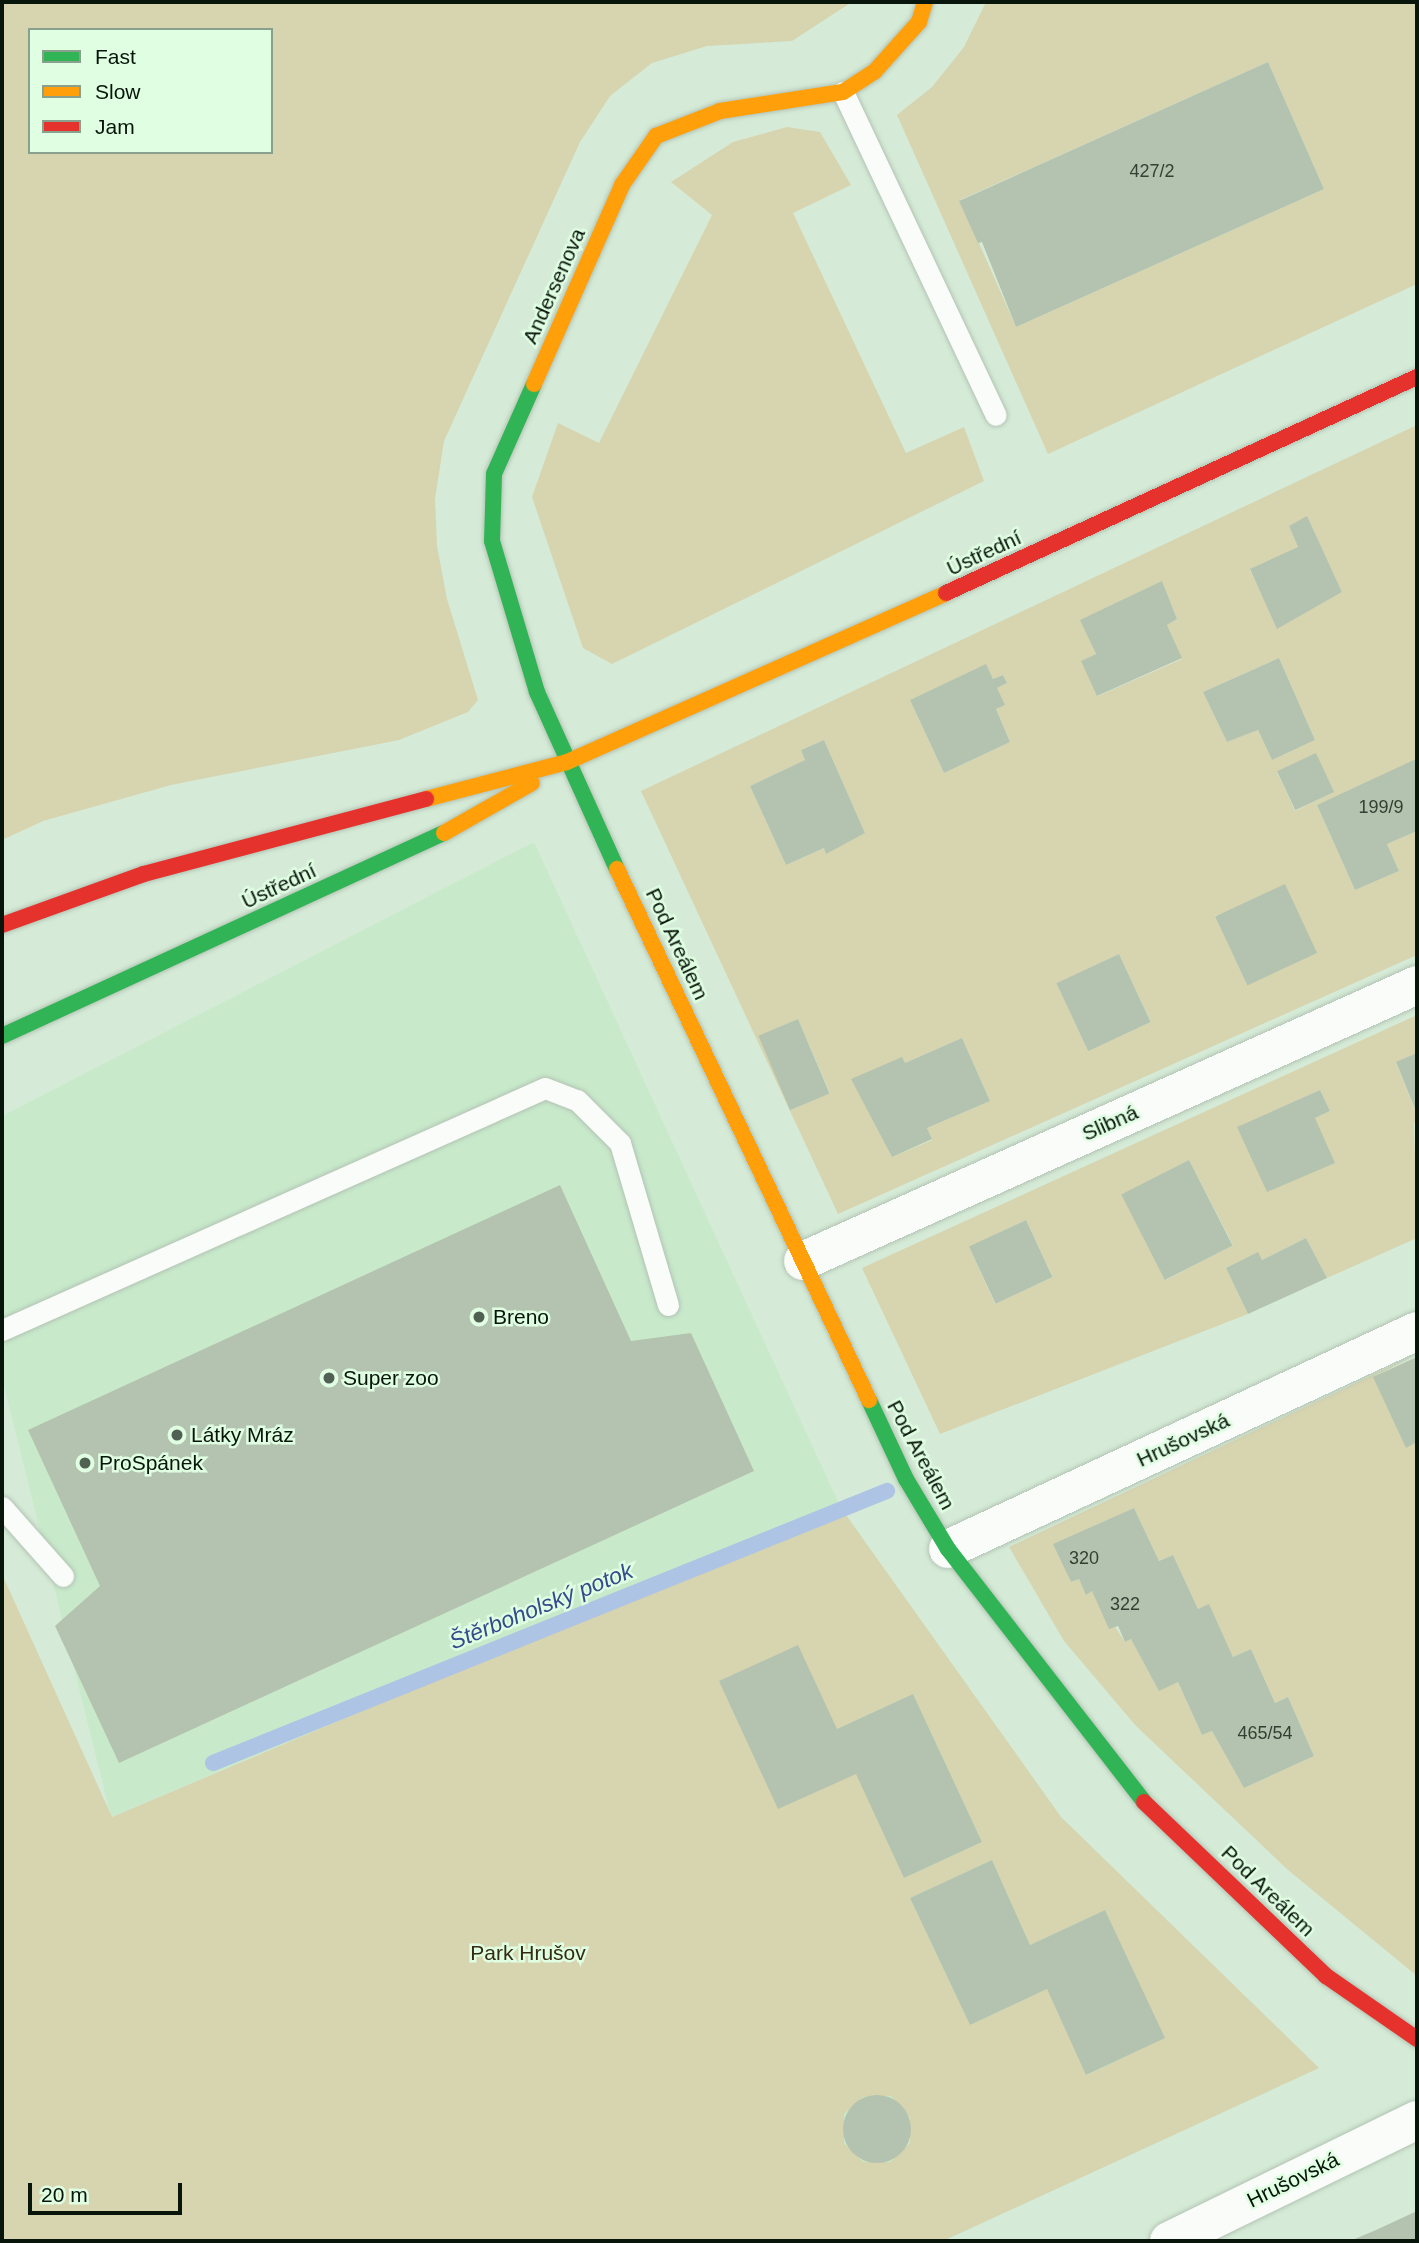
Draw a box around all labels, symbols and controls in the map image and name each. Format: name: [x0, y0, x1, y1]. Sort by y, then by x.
legend: [28, 28, 273, 154]
text: Fast: [95, 45, 136, 68]
text: Slow: [95, 80, 141, 103]
text: Jam: [95, 115, 135, 138]
house number: 427/2: [1129, 160, 1175, 182]
street label: Andersenova: [517, 224, 591, 348]
street label: Ústřední: [943, 525, 1025, 581]
house number: 199/9: [1358, 796, 1404, 818]
street label: Ústřední: [238, 858, 320, 914]
street label: Pod Areálem: [640, 884, 714, 1004]
street label: Slibná: [1078, 1100, 1142, 1146]
place label: Breno: [493, 1304, 549, 1330]
marker: Breno: [471, 1309, 487, 1325]
place label: Super zoo: [343, 1365, 439, 1391]
marker: Super zoo: [321, 1370, 337, 1386]
street label: Pod Areálem: [881, 1395, 961, 1515]
street label: Hrušovská: [1133, 1408, 1233, 1472]
place label: Látky Mráz: [191, 1422, 294, 1448]
marker: Látky Mráz: [169, 1427, 185, 1443]
place label: ProSpánek: [99, 1450, 203, 1476]
marker: ProSpánek: [77, 1455, 93, 1471]
house number: 320: [1069, 1547, 1099, 1569]
water label: Štěrboholský potok: [445, 1557, 637, 1655]
house number: 322: [1110, 1593, 1140, 1615]
house number: 465/54: [1237, 1722, 1293, 1744]
street label: Pod Areálem: [1216, 1840, 1320, 1942]
park label: Park Hrušov: [470, 1940, 586, 1966]
street label: Hrušovská: [1243, 2147, 1343, 2213]
scale bar: [32, 2170, 186, 2214]
text: 20 m: [41, 2183, 88, 2206]

